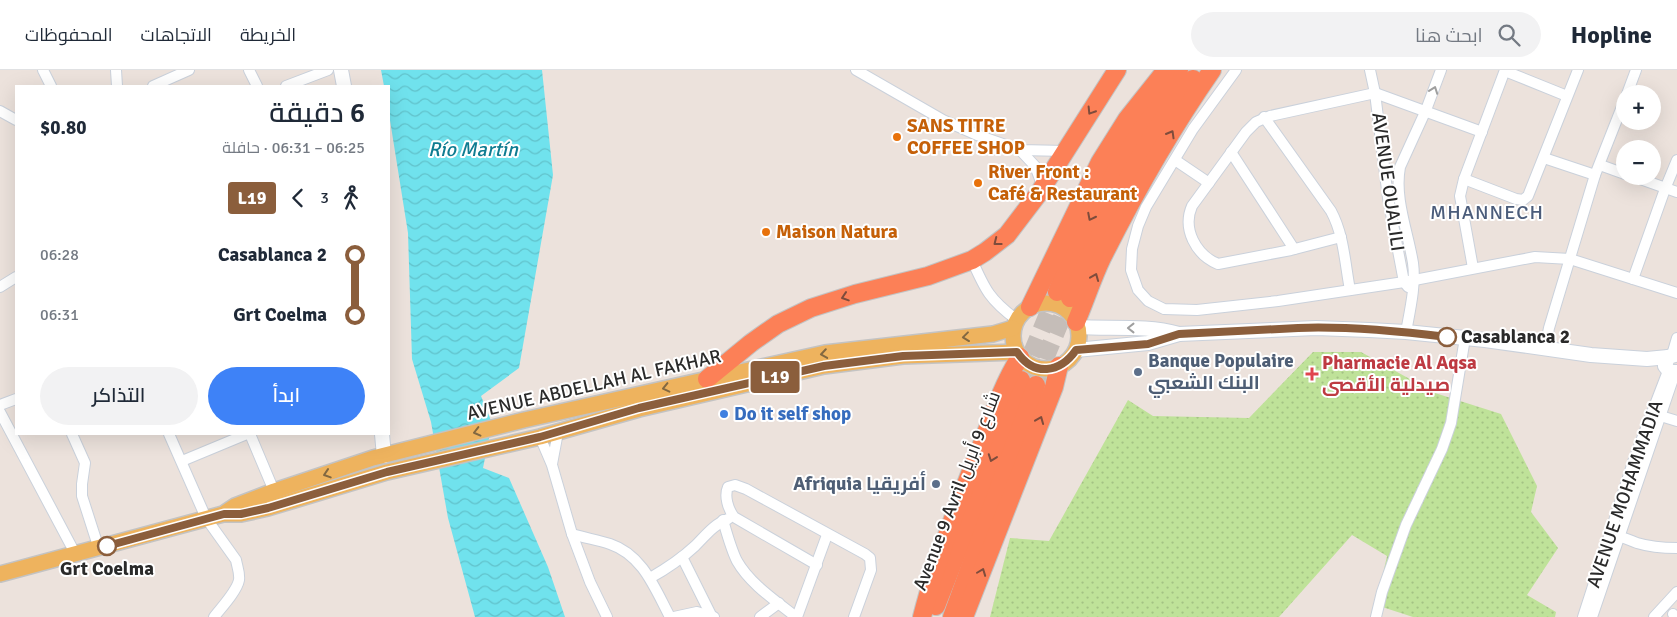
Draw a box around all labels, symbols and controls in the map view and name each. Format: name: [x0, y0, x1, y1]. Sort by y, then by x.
search box: [1191, 12, 1541, 57]
text: Hopline: [1571, 20, 1652, 50]
icon: search: [1495, 21, 1523, 49]
text: المحفوظات: [25, 24, 113, 46]
text: الاتجاهات: [141, 24, 212, 46]
text: الخريطة: [240, 24, 296, 46]
text: ابحث هنا: [1415, 24, 1483, 48]
map controls: [1616, 85, 1661, 185]
button: +: [1616, 85, 1661, 130]
one-way arrow: [1427, 86, 1438, 95]
text: 6 دقيقة: [269, 96, 365, 130]
one-way arrow: [1088, 105, 1097, 115]
street label: AVENUE OUALILI: [1366, 111, 1410, 253]
place label: SANS TITRE COFFEE SHOP: [907, 114, 1025, 160]
text: $0.80: [40, 116, 86, 140]
one-way arrow: [1165, 130, 1175, 139]
marker: SANS TITRE COFFEE SHOP: [891, 131, 903, 143]
water label: Río Martín: [428, 137, 519, 162]
text: 06:25 – 06:31 · حافلة: [222, 138, 365, 158]
button: −: [1616, 140, 1661, 185]
place label: River Front : Café & Restaurant: [988, 160, 1137, 206]
marker: River Front : Café & Restaurant: [972, 177, 984, 189]
icon: back: [284, 184, 312, 212]
icon: walk: [337, 184, 365, 212]
text: L19: [238, 187, 266, 209]
text: 3: [320, 188, 329, 208]
district label: MHANNECH: [1430, 200, 1544, 225]
one-way arrow: [1087, 211, 1097, 220]
place label: Maison Natura: [776, 220, 898, 244]
marker: Maison Natura: [760, 226, 772, 238]
one-way arrow: [994, 237, 1003, 245]
text: Casablanca 2: [218, 243, 327, 267]
text: 06:28: [40, 245, 79, 265]
one-way arrow: [1088, 273, 1099, 282]
one-way arrow: [842, 292, 850, 302]
text: Grt Coelma: [233, 303, 327, 327]
text: 06:31: [40, 305, 79, 325]
one-way arrow: [1126, 323, 1134, 333]
place label: Casablanca 2: [1461, 325, 1570, 349]
marker: Casablanca 2: [1437, 327, 1457, 347]
one-way arrow: [961, 331, 969, 342]
street label: AVENUE ABDELLAH AL FAKHAR: [465, 344, 723, 426]
one-way arrow: [820, 348, 829, 358]
place label: Banque Populaire البنك الشعبي: [1148, 349, 1294, 398]
place label: Pharmacie Al Aqsa صيدلية الأقصى: [1322, 351, 1477, 397]
line badge: L19: [746, 361, 804, 393]
text: L19: [761, 366, 789, 388]
marker: Banque Populaire البنك الشعبي: [1132, 366, 1144, 378]
button: التذاكر: [40, 367, 198, 425]
button: ابدأ: [208, 367, 365, 425]
marker: Pharmacie Al Aqsa صيدلية الأقصى: [1306, 368, 1318, 380]
one-way arrow: [661, 382, 670, 393]
street label: Avenue 9 Avril شارع 9 أبريل: [908, 388, 1007, 594]
street label: AVENUE MOHAMMADIA: [1582, 397, 1669, 591]
place label: Do it self shop: [734, 402, 851, 426]
marker: Do it self shop: [718, 408, 730, 420]
one-way arrow: [1034, 416, 1044, 425]
one-way arrow: [472, 426, 481, 437]
one-way arrow: [988, 453, 998, 462]
one-way arrow: [323, 468, 331, 478]
place label: Afriquia أفريقيا: [793, 470, 926, 496]
marker: Afriquia أفريقيا: [930, 478, 942, 490]
marker: Grt Coelma: [97, 536, 117, 556]
place label: Grt Coelma: [60, 557, 154, 581]
one-way arrow: [976, 568, 987, 577]

